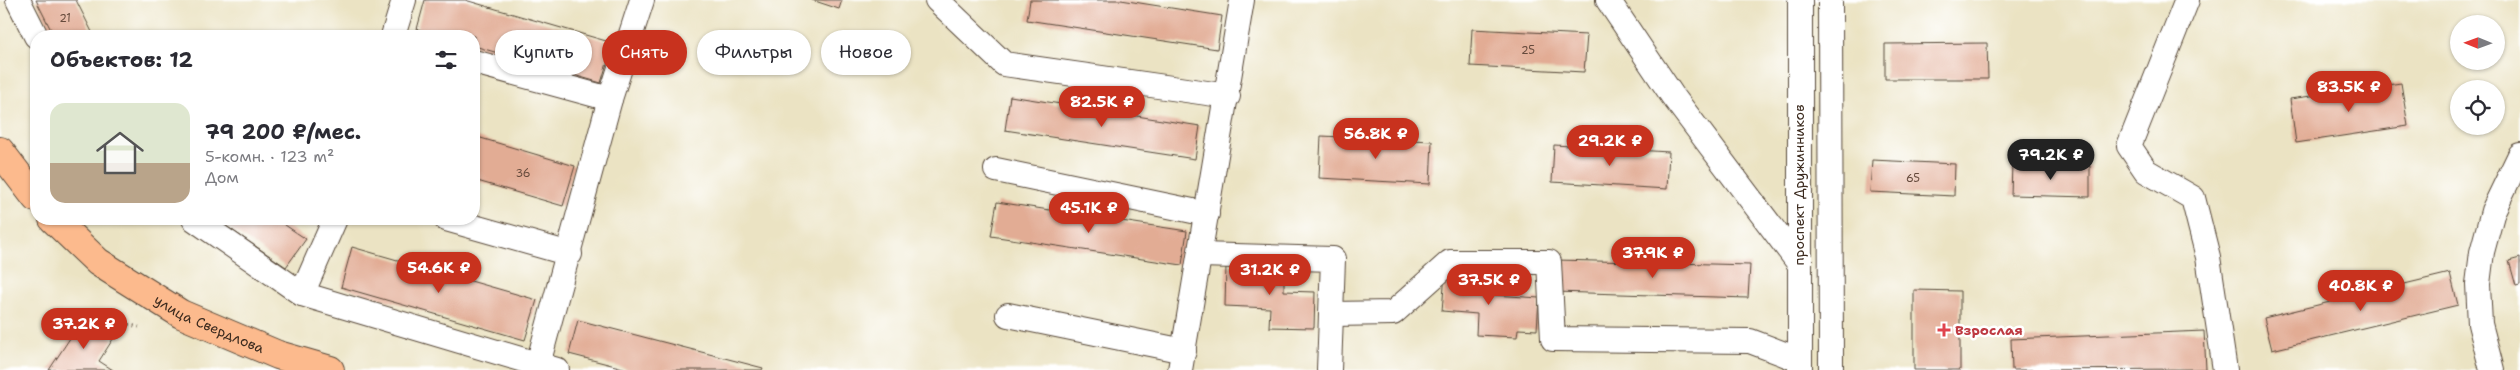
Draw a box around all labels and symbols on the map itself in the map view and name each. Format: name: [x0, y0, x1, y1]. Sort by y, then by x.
house number: 21: [59, 11, 71, 26]
north arrow: [2450, 15, 2505, 70]
house number: 25: [1521, 43, 1535, 58]
pin: 83.5K ₽: [2303, 70, 2395, 113]
pin: 82.5K ₽: [1056, 86, 1148, 128]
street label: проспект Дружинников: [1790, 104, 1808, 266]
pin: 56.8K ₽: [1330, 118, 1422, 160]
pin: 29.2K ₽: [1564, 124, 1656, 167]
pin: 79.2K ₽: [2005, 138, 2097, 181]
house number: 36: [515, 166, 531, 181]
house number: 65: [1906, 171, 1920, 186]
pin: 45.1K ₽: [1043, 192, 1135, 234]
pin: 37.9K ₽: [1607, 236, 1699, 279]
pin: 54.6K ₽: [393, 252, 485, 294]
pin: 31.2K ₽: [1224, 254, 1316, 296]
pin: 37.5K ₽: [1443, 264, 1535, 306]
pin: 40.8K ₽: [2315, 270, 2407, 312]
street label: улица Свердлова: [151, 290, 267, 357]
pin: 37.2K ₽: [38, 308, 130, 350]
place label: Взрослая: [1955, 321, 2023, 339]
marker: Взрослая: [1937, 323, 1951, 337]

